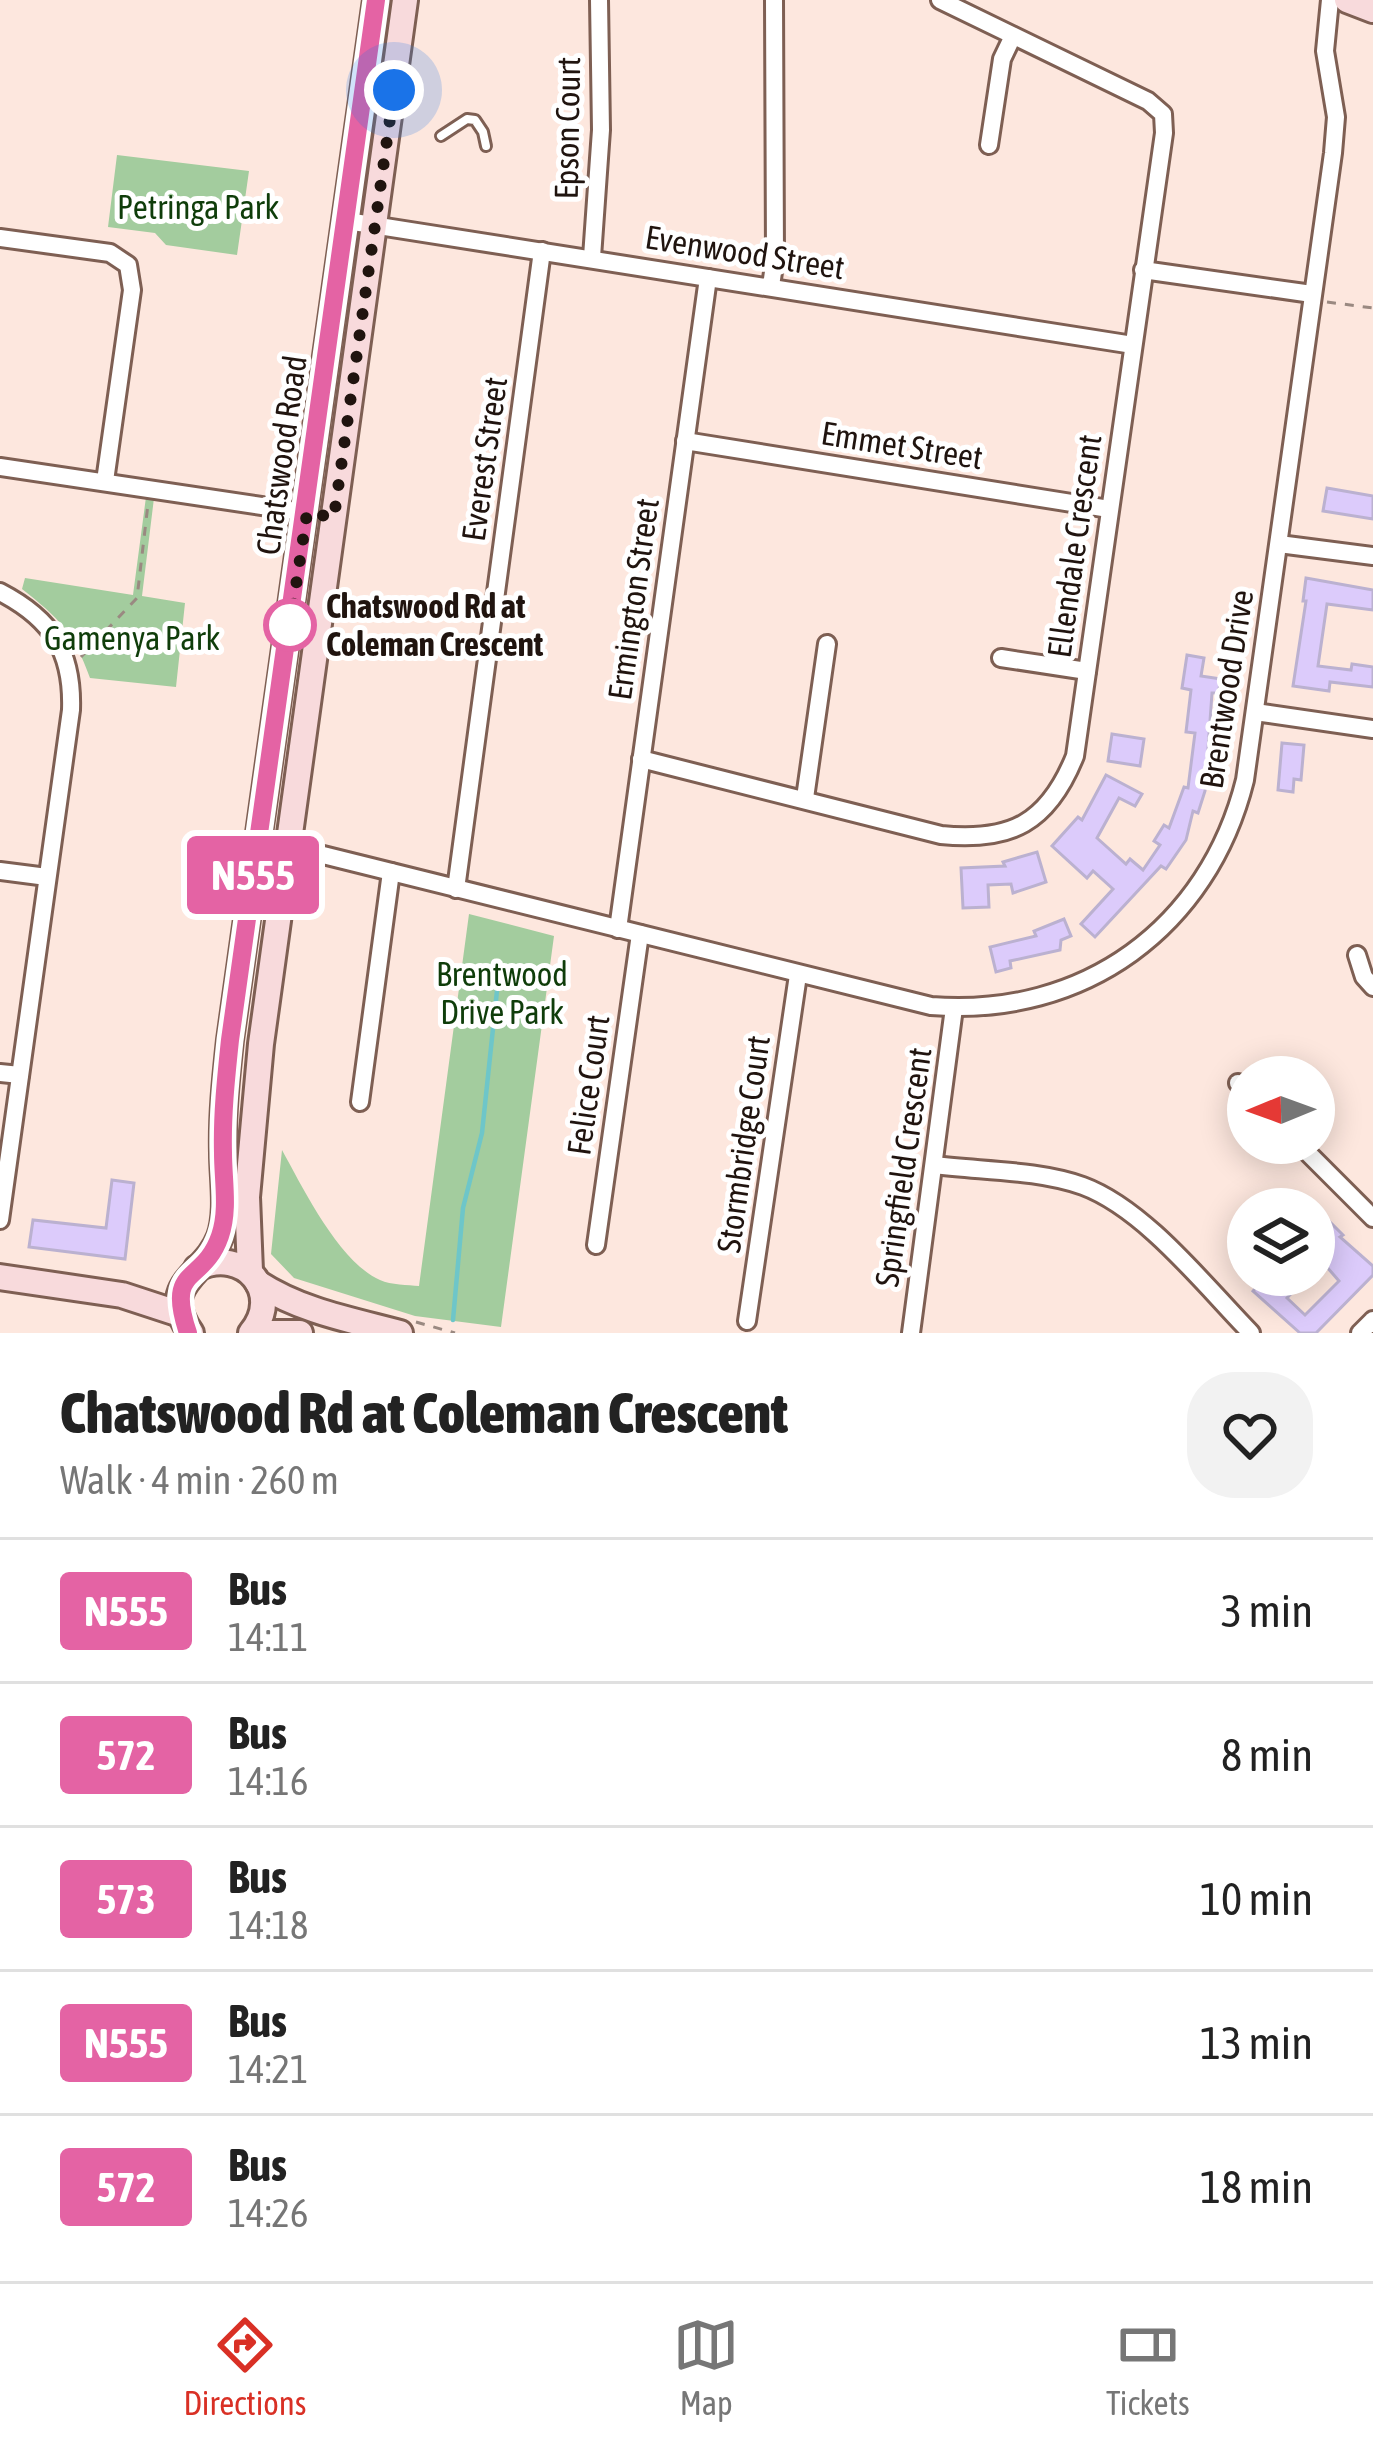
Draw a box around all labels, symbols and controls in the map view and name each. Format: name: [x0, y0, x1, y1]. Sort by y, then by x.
street label: Epson Court: [547, 56, 587, 200]
your location: [364, 60, 424, 120]
park label: Petringa Park: [117, 188, 279, 226]
street label: Evenwood Street: [643, 217, 847, 287]
street label: Chatswood Road: [248, 353, 314, 557]
street label: Everest Street: [454, 375, 514, 543]
street label: Emmet Street: [819, 413, 985, 477]
street label: Ellendale Crescent: [1040, 432, 1108, 660]
street label: Ermington Street: [600, 496, 666, 702]
place label: Chatswood Rd at Coleman Crescent: [326, 587, 544, 663]
street label: Brentwood Drive: [1192, 587, 1260, 791]
marker: Chatswood Rd at Coleman Crescent: [265, 600, 315, 650]
park label: Gamenya Park: [44, 619, 220, 657]
line badge: N555: [169, 836, 337, 914]
text: N555: [211, 851, 295, 899]
park label: Brentwood Drive Park: [436, 955, 568, 1031]
street label: Felice Court: [559, 1013, 617, 1157]
street label: Stormbridge Court: [709, 1033, 777, 1255]
street label: Springfield Crescent: [867, 1045, 939, 1289]
north arrow: [1227, 1056, 1335, 1164]
map controls: [1227, 1056, 1335, 1296]
button: layers: [1227, 1188, 1335, 1296]
button: heart: [1187, 1372, 1313, 1498]
text: Chatswood Rd at Coleman Crescent: [60, 1380, 788, 1445]
text: Walk · 4 min · 260 m: [60, 1458, 339, 1502]
text: Bus: [228, 1563, 287, 1615]
text: 3 min: [1221, 1585, 1313, 1637]
text: N555: [84, 1587, 168, 1635]
text: 14:11: [228, 1615, 308, 1659]
text: Bus: [228, 1707, 287, 1759]
text: 8 min: [1221, 1729, 1313, 1781]
text: 572: [96, 1731, 156, 1779]
text: 14:16: [228, 1759, 308, 1803]
text: Bus: [228, 1851, 287, 1903]
text: 10 min: [1200, 1873, 1313, 1925]
text: 573: [96, 1875, 156, 1923]
text: 14:18: [228, 1903, 308, 1947]
text: Bus: [228, 1995, 287, 2047]
text: 13 min: [1200, 2017, 1313, 2069]
text: N555: [84, 2019, 168, 2067]
text: 14:21: [228, 2047, 308, 2091]
text: Bus: [228, 2139, 287, 2191]
text: 18 min: [1200, 2161, 1313, 2213]
text: 572: [96, 2163, 156, 2211]
text: 14:26: [228, 2191, 308, 2235]
tab: Directions: [183, 2312, 306, 2422]
tab: Map: [673, 2312, 739, 2422]
tab: Tickets: [1106, 2312, 1190, 2422]

